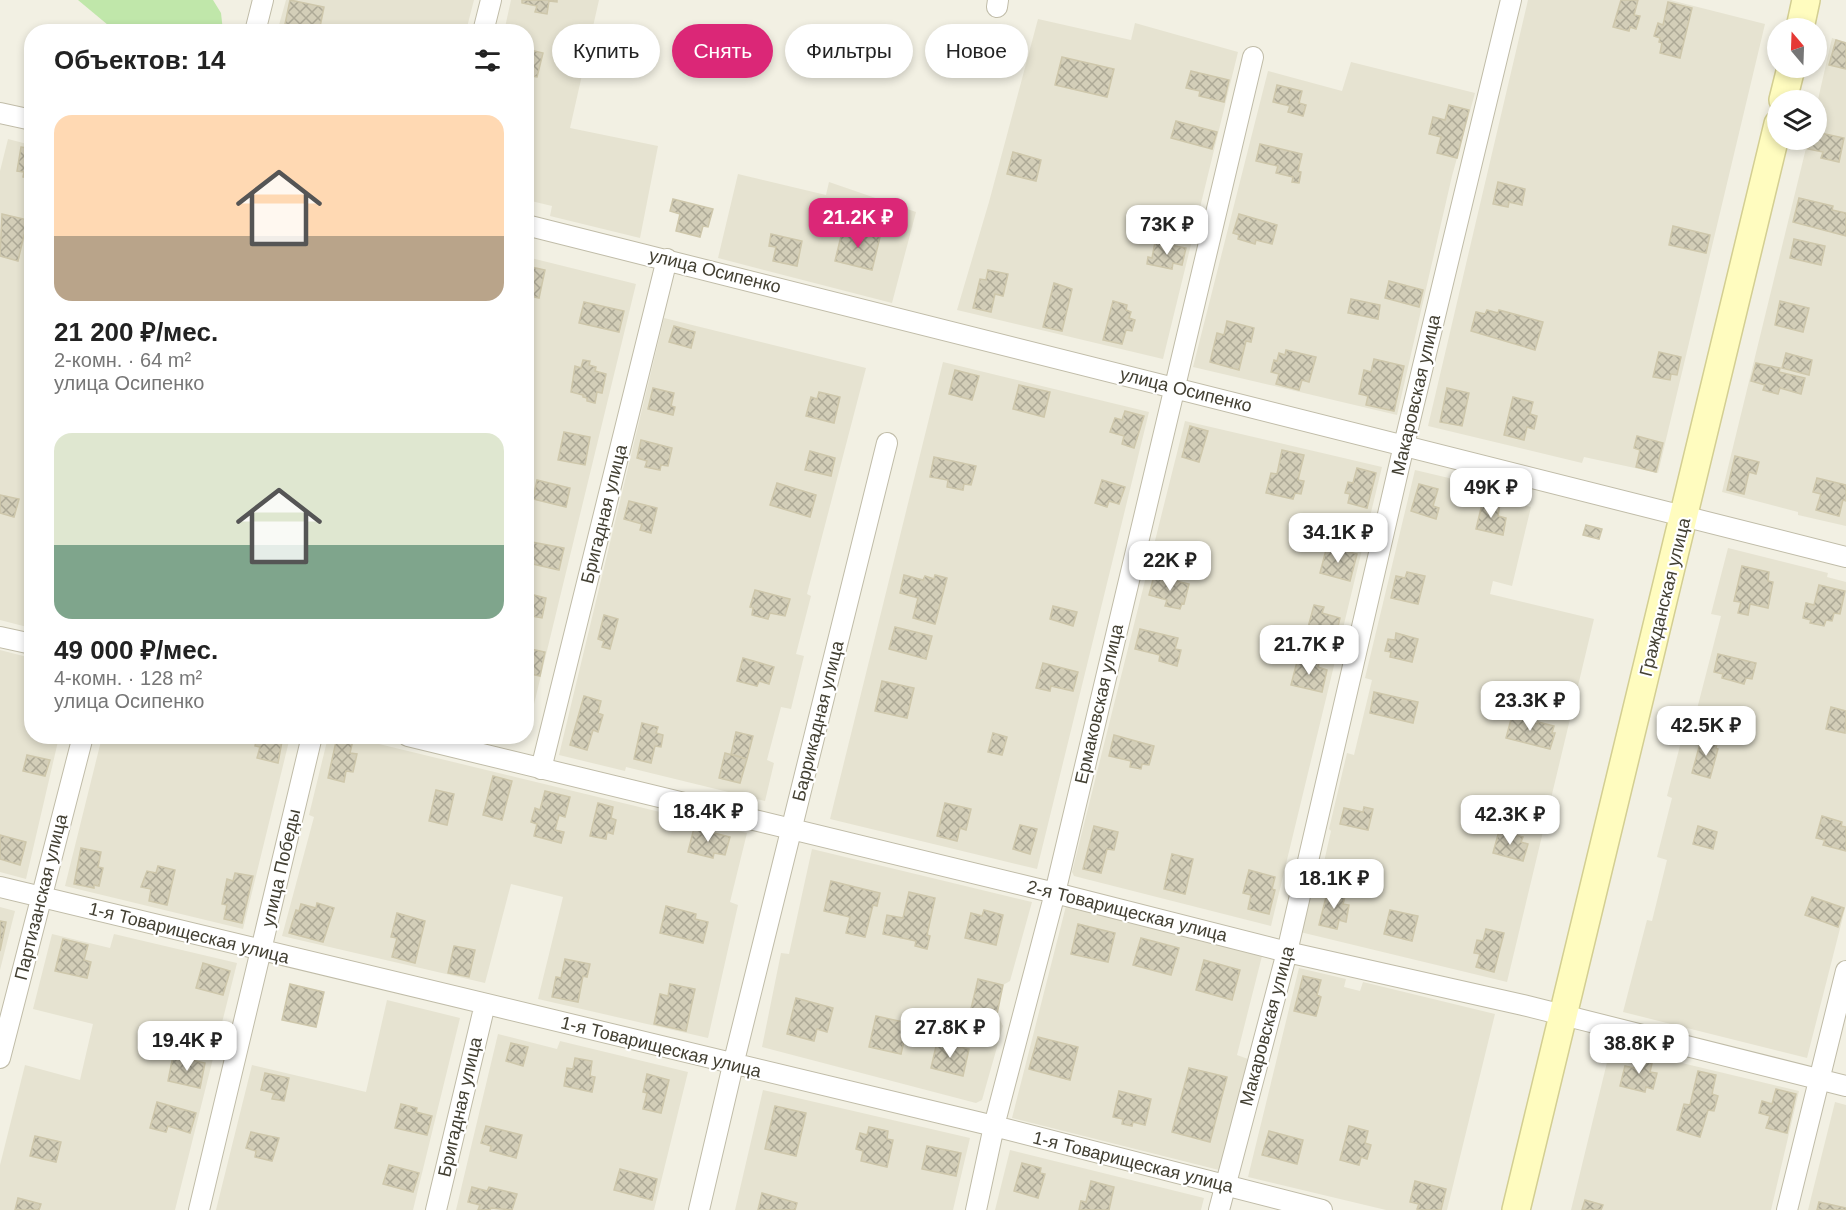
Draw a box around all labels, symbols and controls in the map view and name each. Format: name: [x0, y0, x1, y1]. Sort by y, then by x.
north arrow: [1767, 18, 1827, 78]
map controls: [1767, 18, 1827, 150]
chip: Купить: [552, 24, 660, 78]
chip: Снять: [672, 24, 773, 78]
chip: Фильтры: [785, 24, 913, 78]
chip: Новое: [925, 24, 1028, 78]
icon: filters: [471, 44, 504, 77]
text: Объектов: 14: [54, 45, 225, 75]
button: layers: [1767, 90, 1827, 150]
icon: home: [225, 154, 333, 262]
pin: 21.2K ₽: [803, 198, 913, 249]
pin: 73K ₽: [1125, 205, 1209, 256]
text: 21.2K ₽: [823, 206, 893, 228]
text: 73K ₽: [1140, 213, 1194, 235]
street label: улица Осипенко: [647, 245, 783, 297]
street label: Макаровская улица: [1388, 312, 1444, 477]
text: 21 200 ₽/мес.: [54, 317, 218, 347]
text: 2-комн. · 64 m²: [54, 349, 191, 371]
street label: улица Осипенко: [1118, 364, 1254, 416]
text: улица Осипенко: [54, 372, 204, 394]
street label: Бригадная улица: [577, 441, 631, 586]
pin: 49K ₽: [1449, 468, 1533, 519]
icon: home: [225, 472, 333, 580]
text: 49K ₽: [1464, 476, 1518, 498]
pin: 34.1K ₽: [1283, 513, 1393, 564]
street label: Гражданская улица: [1636, 515, 1695, 678]
text: 34.1K ₽: [1303, 521, 1373, 543]
pin: 22K ₽: [1128, 541, 1212, 592]
text: 22K ₽: [1143, 549, 1197, 571]
street label: Ермаковская улица: [1071, 621, 1127, 786]
pin: 21.7K ₽: [1254, 625, 1364, 676]
text: 21.7K ₽: [1274, 633, 1344, 655]
text: 49 000 ₽/мес.: [54, 635, 218, 665]
street label: Баррикадная улица: [788, 638, 848, 803]
text: 4-комн. · 128 m²: [54, 667, 202, 689]
pin: 23.3K ₽: [1475, 681, 1585, 732]
text: 23.3K ₽: [1495, 689, 1565, 711]
text: улица Осипенко: [54, 690, 204, 712]
pin: 42.5K ₽: [1651, 706, 1761, 757]
text: 42.5K ₽: [1671, 714, 1741, 736]
pin: 18.4K ₽: [653, 792, 763, 843]
pin: 42.3K ₽: [1455, 795, 1565, 846]
text: 18.4K ₽: [673, 800, 743, 822]
text: 42.3K ₽: [1475, 803, 1545, 825]
street label: улица Победы: [258, 807, 304, 929]
street label: Партизанская улица: [11, 811, 72, 982]
pin: 18.1K ₽: [1279, 859, 1389, 910]
text: 18.1K ₽: [1299, 867, 1369, 889]
street label: 2-я Товарищеская улица: [1025, 876, 1230, 946]
street label: 1-я Товарищеская улица: [87, 898, 292, 968]
street label: Макаровская улица: [1236, 943, 1298, 1108]
pin: 27.8K ₽: [895, 1008, 1005, 1059]
street label: 1-я Товарищеская улица: [559, 1012, 764, 1082]
text: 27.8K ₽: [915, 1016, 985, 1038]
pin: 19.4K ₽: [132, 1021, 242, 1072]
pin: 38.8K ₽: [1584, 1024, 1694, 1075]
text: 19.4K ₽: [152, 1029, 222, 1051]
text: 38.8K ₽: [1604, 1032, 1674, 1054]
street label: Бригадная улица: [434, 1034, 486, 1179]
street label: 1-я Товарищеская улица: [1031, 1127, 1236, 1197]

